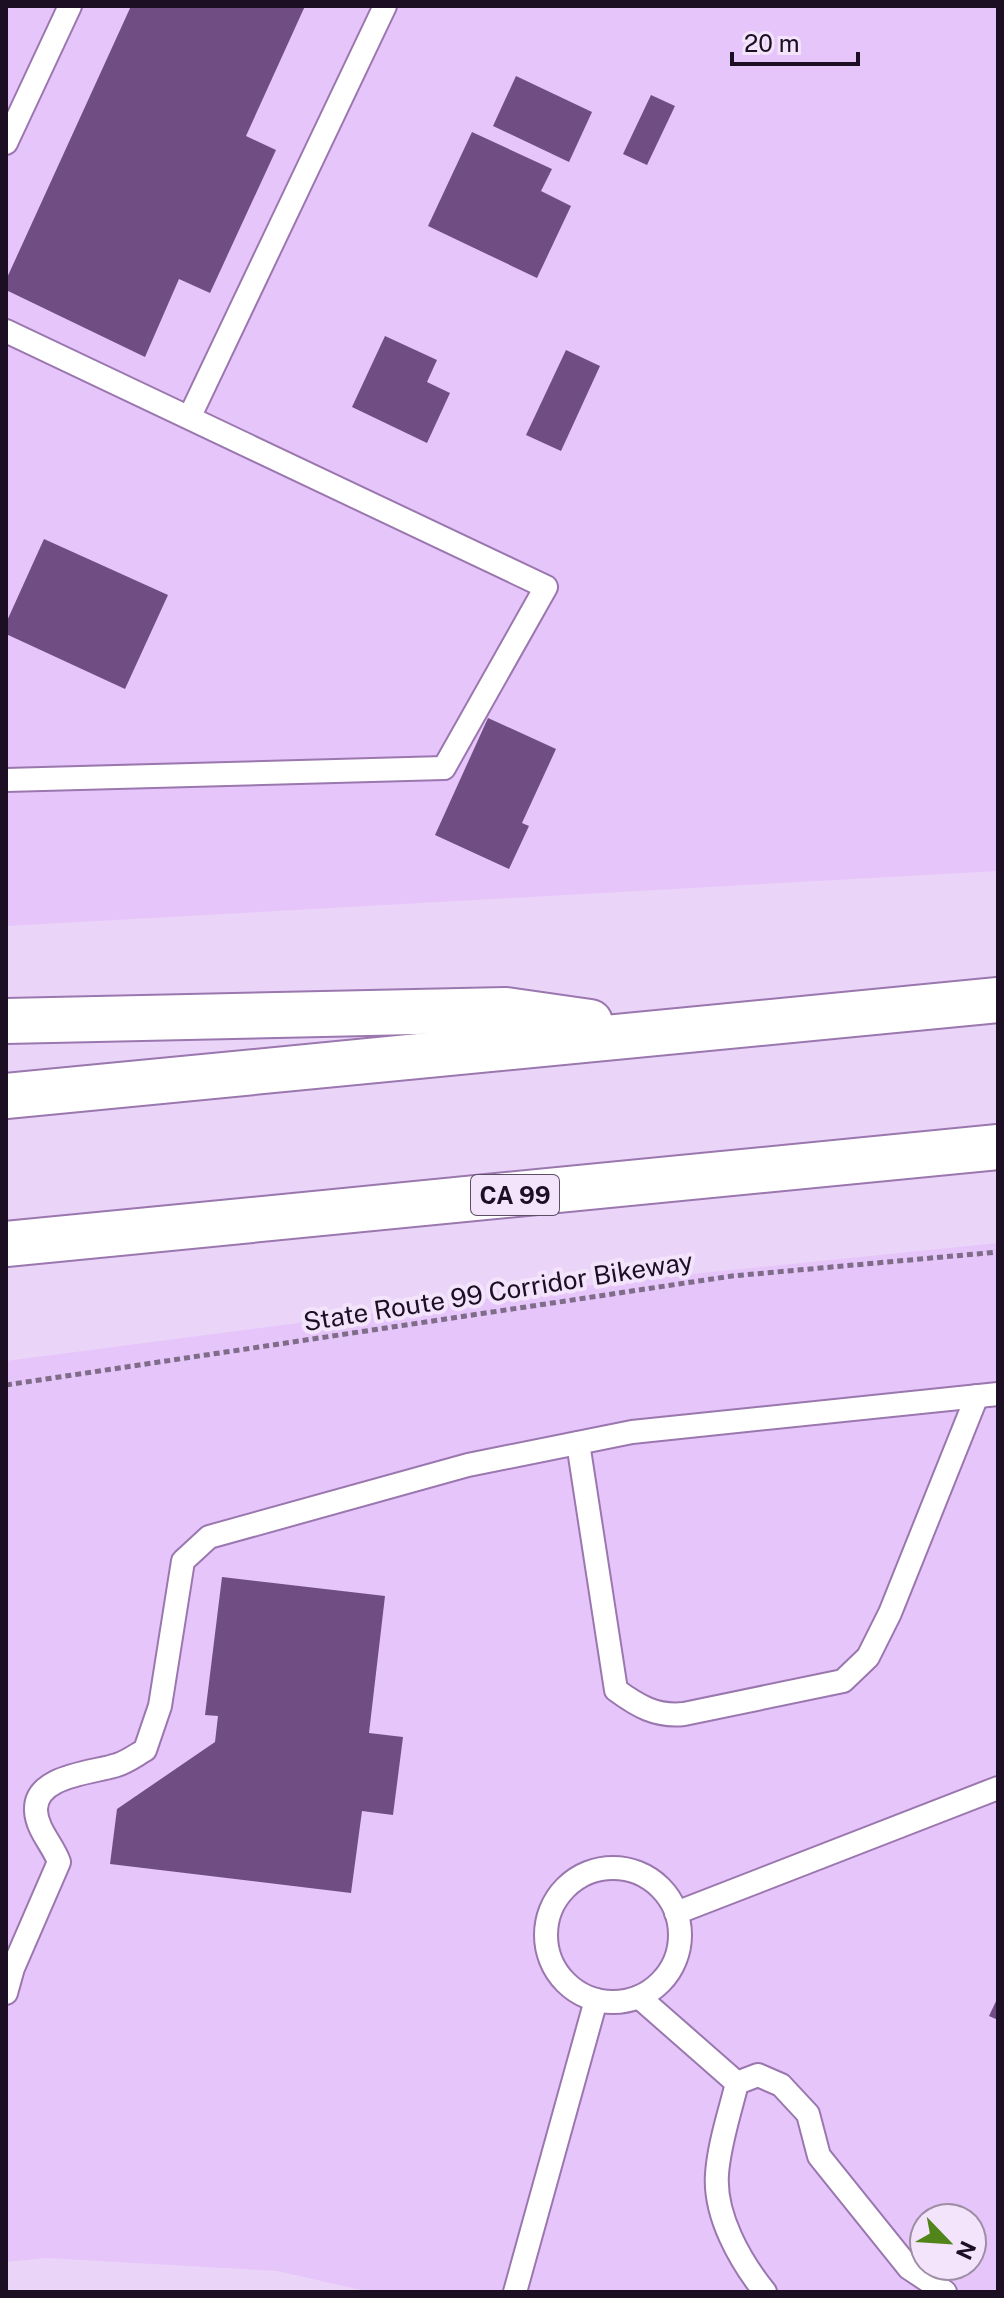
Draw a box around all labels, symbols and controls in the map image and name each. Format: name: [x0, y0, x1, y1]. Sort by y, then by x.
scale bar: [732, 16, 858, 66]
text: 20 m: [744, 29, 800, 57]
road number: CA 99: [471, 1175, 559, 1215]
street label: State Route 99 Corridor Bikeway: [301, 1245, 695, 1337]
north arrow: [908, 2202, 988, 2282]
text: N: [951, 2237, 982, 2264]

